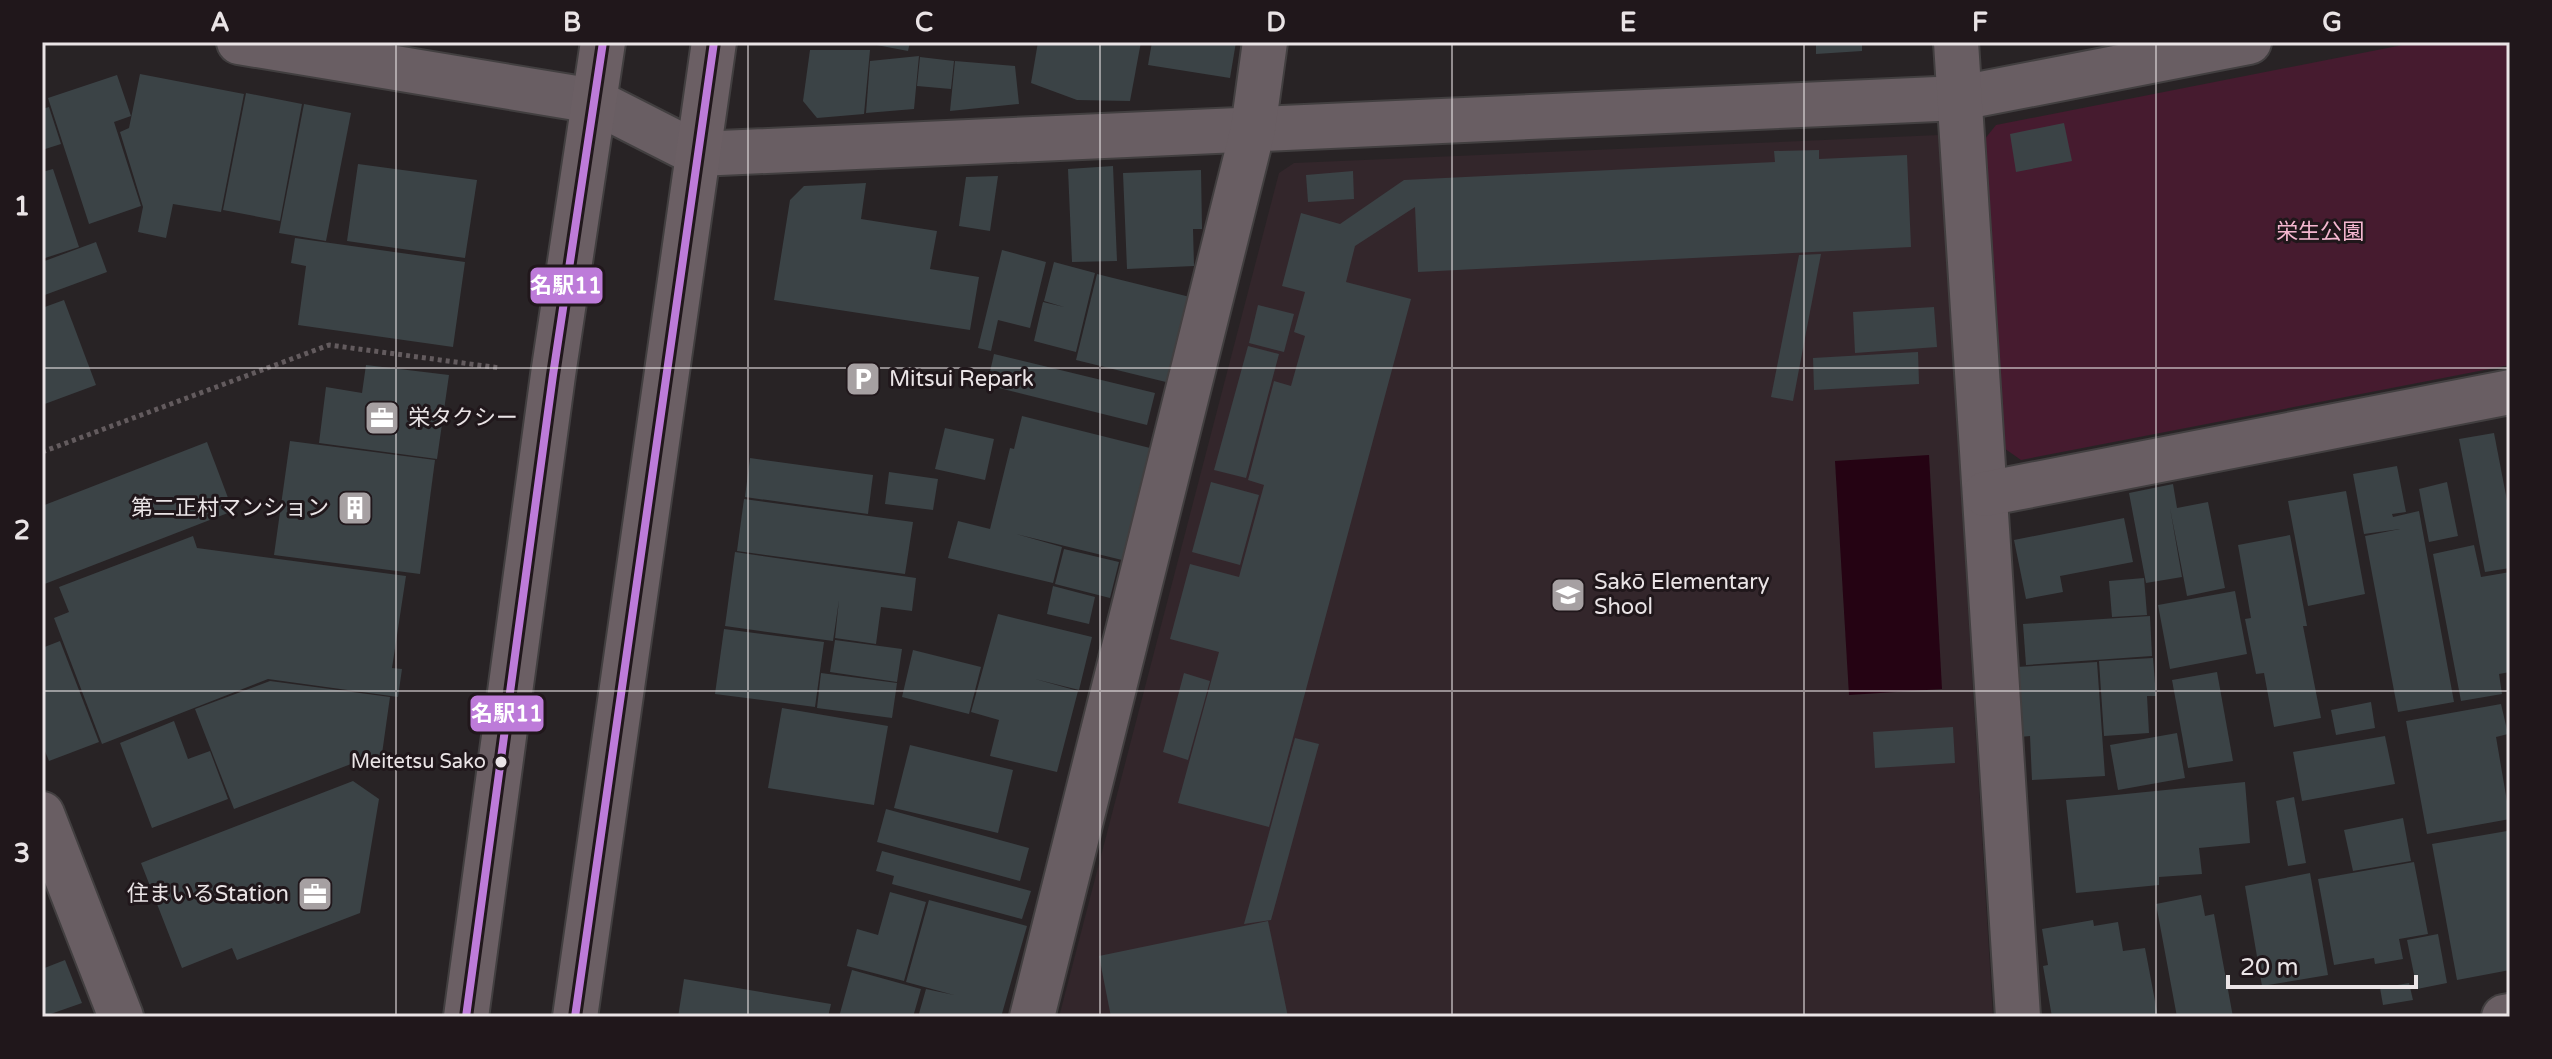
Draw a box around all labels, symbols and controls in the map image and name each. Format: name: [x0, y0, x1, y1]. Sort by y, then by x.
text: A: [210, 7, 230, 38]
text: B: [563, 7, 581, 38]
text: C: [915, 7, 933, 38]
text: D: [1266, 7, 1286, 38]
text: E: [1620, 7, 1636, 38]
text: F: [1972, 7, 1988, 38]
text: G: [2322, 7, 2342, 38]
text: 1: [14, 191, 30, 222]
park label: 栄生公園: [2276, 219, 2364, 245]
line badge: 名駅11: [529, 266, 604, 305]
text: 名駅11: [530, 273, 602, 299]
parking icon: Mitsui Repark: [844, 360, 882, 398]
place label: Mitsui Repark: [889, 366, 1034, 392]
office icon: 栄タクシー: [363, 399, 401, 437]
place label: 栄タクシー: [408, 405, 518, 431]
building icon: 第二正村マンション: [336, 489, 374, 527]
place label: 第二正村マンション: [131, 495, 329, 521]
text: 2: [14, 515, 30, 546]
place label: Sakō Elementary Shool: [1594, 569, 1770, 620]
school or university icon: Sakō Elementary Shool: [1549, 576, 1587, 614]
line badge: 名駅11: [469, 694, 545, 733]
text: 名駅11: [471, 701, 543, 727]
place label: Meitetsu Sako: [351, 750, 486, 774]
marker: Meitetsu Sako: [493, 754, 509, 770]
text: 3: [14, 838, 30, 869]
office icon: 住まいるStation: [296, 875, 334, 913]
place label: 住まいるStation: [127, 881, 289, 907]
scale bar: [2228, 939, 2416, 989]
text: 20 m: [2240, 953, 2298, 982]

